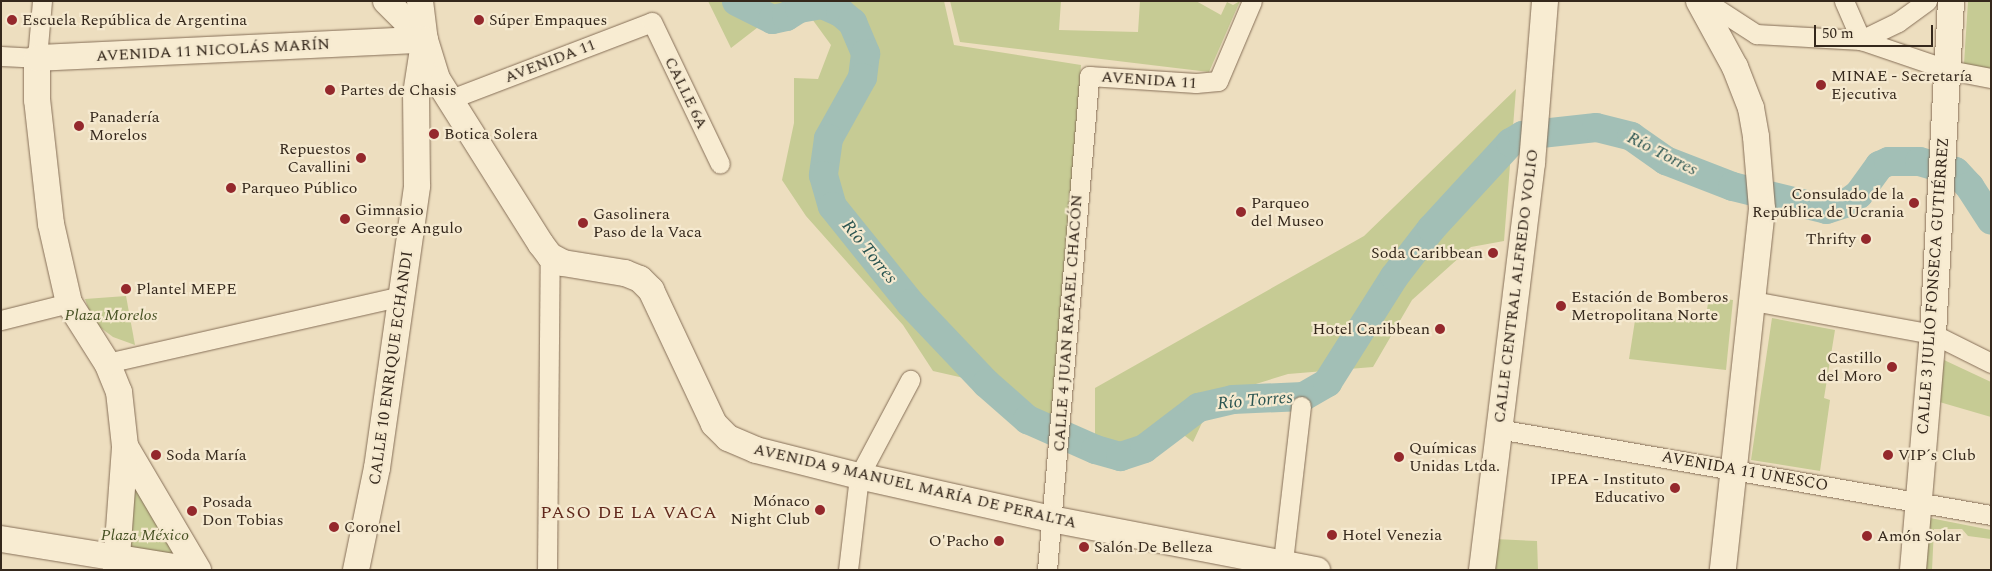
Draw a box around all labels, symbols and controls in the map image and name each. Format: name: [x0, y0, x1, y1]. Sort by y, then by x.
place label: Escuela República de Argentina: [22, 10, 247, 30]
place label: Súper Empaques: [489, 10, 607, 30]
marker: Escuela República de Argentina: [6, 14, 18, 26]
marker: Súper Empaques: [473, 14, 485, 26]
scale bar: [1817, 15, 1936, 47]
text: 50 m: [1822, 22, 1854, 45]
street label: AVENIDA 11 NICOLÁS MARÍN: [95, 34, 331, 66]
street label: AVENIDA 11: [502, 35, 598, 87]
street label: CALLE 6A: [660, 54, 712, 132]
place label: MINAE - Secretaría Ejecutiva: [1831, 66, 1972, 104]
street label: AVENIDA 11: [1101, 67, 1197, 93]
marker: MINAE - Secretaría Ejecutiva: [1815, 79, 1827, 91]
place label: Partes de Chasis: [340, 80, 457, 100]
marker: Partes de Chasis: [324, 84, 336, 96]
place label: Panadería Morelos: [89, 107, 160, 145]
marker: Panadería Morelos: [73, 120, 85, 132]
place label: Botica Solera: [444, 124, 538, 144]
water label: Río Torres: [1623, 127, 1701, 181]
marker: Botica Solera: [428, 128, 440, 140]
street label: CALLE 3 JULIO FONSECA GUTIÉRREZ: [1913, 137, 1953, 435]
place label: Repuestos Cavallini: [279, 139, 351, 177]
street label: CALLE CENTRAL ALFREDO VOLIO: [1490, 148, 1542, 424]
marker: Repuestos Cavallini: [355, 152, 367, 164]
place label: Parqueo Público: [241, 178, 358, 198]
marker: Parqueo Público: [225, 182, 237, 194]
place label: Consulado de la República de Ucrania: [1752, 184, 1904, 222]
place label: Parqueo del Museo: [1251, 193, 1324, 231]
street label: CALLE 4 JUAN RAFAEL CHACÓN: [1049, 194, 1087, 452]
marker: Consulado de la República de Ucrania: [1908, 197, 1920, 209]
place label: Gimnasio George Angulo: [355, 200, 463, 238]
place label: Gasolinera Paso de la Vaca: [593, 204, 702, 242]
marker: Parqueo del Museo: [1235, 206, 1247, 218]
marker: Gimnasio George Angulo: [339, 213, 351, 225]
water label: Río Torres: [837, 216, 901, 288]
marker: Gasolinera Paso de la Vaca: [577, 217, 589, 229]
place label: Thrifty: [1806, 229, 1856, 249]
marker: Thrifty: [1860, 233, 1872, 245]
place label: Soda Caribbean: [1371, 243, 1483, 263]
marker: Soda Caribbean: [1487, 247, 1499, 259]
street label: CALLE 10 ENRIQUE ECHANDI: [365, 250, 417, 486]
place label: Plantel MEPE: [136, 279, 237, 299]
marker: Plantel MEPE: [120, 283, 132, 295]
place label: Estación de Bomberos Metropolitana Norte: [1571, 287, 1729, 325]
marker: Estación de Bomberos Metropolitana Norte: [1555, 300, 1567, 312]
park label: Plaza Morelos: [65, 305, 157, 325]
place label: Hotel Caribbean: [1313, 319, 1430, 339]
marker: Hotel Caribbean: [1434, 323, 1446, 335]
place label: Castillo del Moro: [1818, 348, 1882, 386]
marker: Castillo del Moro: [1886, 361, 1898, 373]
water label: Río Torres: [1216, 387, 1294, 415]
place label: Químicas Unidas Ltda.: [1409, 438, 1500, 476]
street label: AVENIDA 9 MANUEL MARÍA DE PERALTA: [752, 439, 1078, 533]
place label: Soda María: [166, 445, 247, 465]
place label: VIP´s Club: [1898, 445, 1976, 465]
street label: AVENIDA 11 UNESCO: [1660, 447, 1830, 495]
marker: Soda María: [150, 449, 162, 461]
marker: VIP´s Club: [1882, 449, 1894, 461]
marker: Químicas Unidas Ltda.: [1393, 451, 1405, 463]
place label: IPEA - Instituto Educativo: [1550, 469, 1665, 507]
marker: IPEA - Instituto Educativo: [1669, 482, 1681, 494]
place label: Mónaco Night Club: [730, 491, 810, 529]
place label: Posada Don Tobias: [202, 492, 284, 530]
district label: PASO DE LA VACA: [538, 502, 720, 524]
marker: Mónaco Night Club: [814, 504, 826, 516]
marker: Posada Don Tobias: [186, 505, 198, 517]
place label: Coronel: [344, 517, 401, 537]
marker: Coronel: [328, 521, 340, 533]
park label: Plaza México: [101, 525, 189, 545]
place label: Hotel Venezia: [1342, 525, 1442, 545]
place label: Amón Solar: [1877, 526, 1961, 546]
marker: Hotel Venezia: [1326, 529, 1338, 541]
marker: Amón Solar: [1861, 530, 1873, 542]
place label: O'Pacho: [929, 531, 989, 551]
marker: O'Pacho: [993, 535, 1005, 547]
place label: Salón De Belleza: [1094, 537, 1212, 557]
marker: Salón De Belleza: [1078, 541, 1090, 553]

